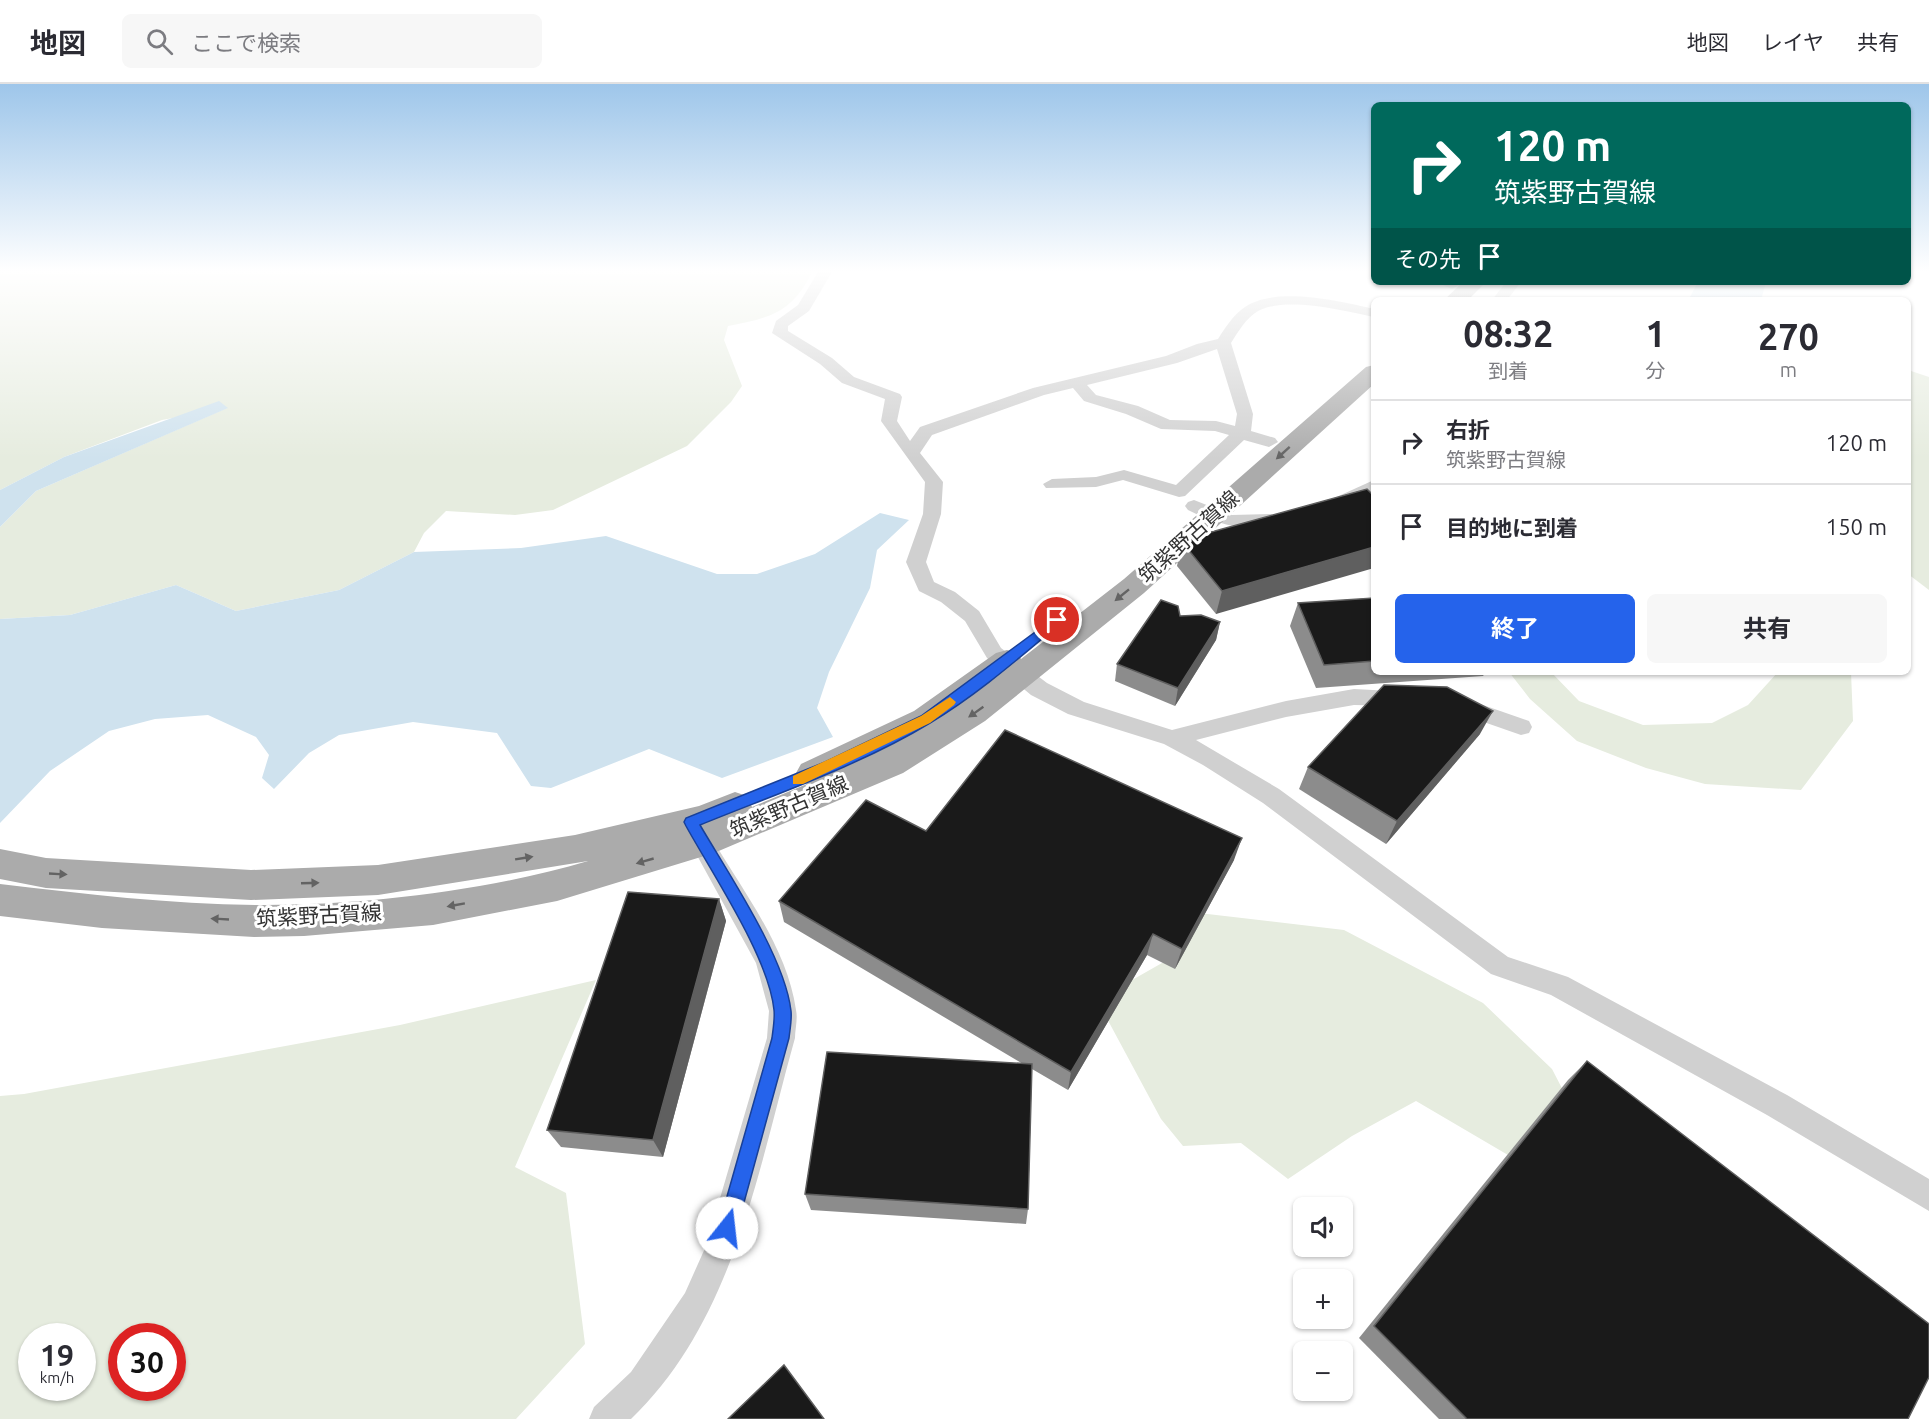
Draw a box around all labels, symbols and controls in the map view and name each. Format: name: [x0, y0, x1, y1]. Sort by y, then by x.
search box: [122, 14, 542, 68]
icon: search: [143, 25, 176, 58]
text: 地図: [30, 27, 86, 58]
text: ここで検索: [191, 30, 301, 55]
text: 地図: [1687, 30, 1729, 54]
text: レイヤ: [1762, 30, 1824, 54]
text: 共有: [1857, 30, 1899, 54]
text: 120 m: [1494, 122, 1611, 169]
icon: right: [1395, 126, 1473, 204]
text: 筑紫野古賀線: [1494, 177, 1656, 207]
icon: arrive: [1473, 240, 1506, 273]
text: その先: [1395, 246, 1461, 271]
text: 08:32: [1463, 313, 1553, 354]
text: 1: [1645, 313, 1666, 354]
text: 270: [1758, 316, 1819, 357]
text: m: [1780, 358, 1797, 381]
text: 到着: [1488, 359, 1528, 382]
text: 分: [1646, 359, 1666, 382]
text: 右折: [1446, 417, 1490, 442]
icon: right: [1395, 426, 1428, 459]
text: 120 m: [1826, 430, 1887, 455]
one-way arrow: [1276, 446, 1291, 460]
text: 筑紫野古賀線: [1446, 448, 1566, 471]
street label: 筑紫野古賀線: [1133, 485, 1243, 587]
icon: arrive: [1395, 510, 1428, 543]
text: 150 m: [1826, 514, 1887, 539]
text: 目的地に到着: [1446, 515, 1578, 540]
one-way arrow: [1114, 589, 1130, 602]
pin: [1031, 594, 1082, 645]
button: 終了: [1395, 594, 1635, 663]
button: 共有: [1647, 594, 1887, 663]
icon: arrive: [1040, 603, 1073, 636]
one-way arrow: [968, 706, 984, 717]
street label: 筑紫野古賀線: [726, 770, 851, 842]
one-way arrow: [515, 854, 534, 863]
one-way arrow: [636, 857, 654, 866]
one-way arrow: [48, 869, 67, 878]
one-way arrow: [300, 878, 319, 887]
street label: 筑紫野古賀線: [255, 900, 382, 930]
one-way arrow: [446, 900, 465, 909]
one-way arrow: [210, 914, 229, 923]
position arrow: [695, 1196, 759, 1260]
map controls: [1293, 1197, 1353, 1401]
button: sound: [1293, 1197, 1353, 1257]
button: +: [1293, 1269, 1353, 1329]
speed limit sign: 30: [108, 1323, 186, 1401]
text: 19: [40, 1338, 74, 1372]
button: −: [1293, 1341, 1353, 1401]
text: km/h: [40, 1369, 74, 1386]

